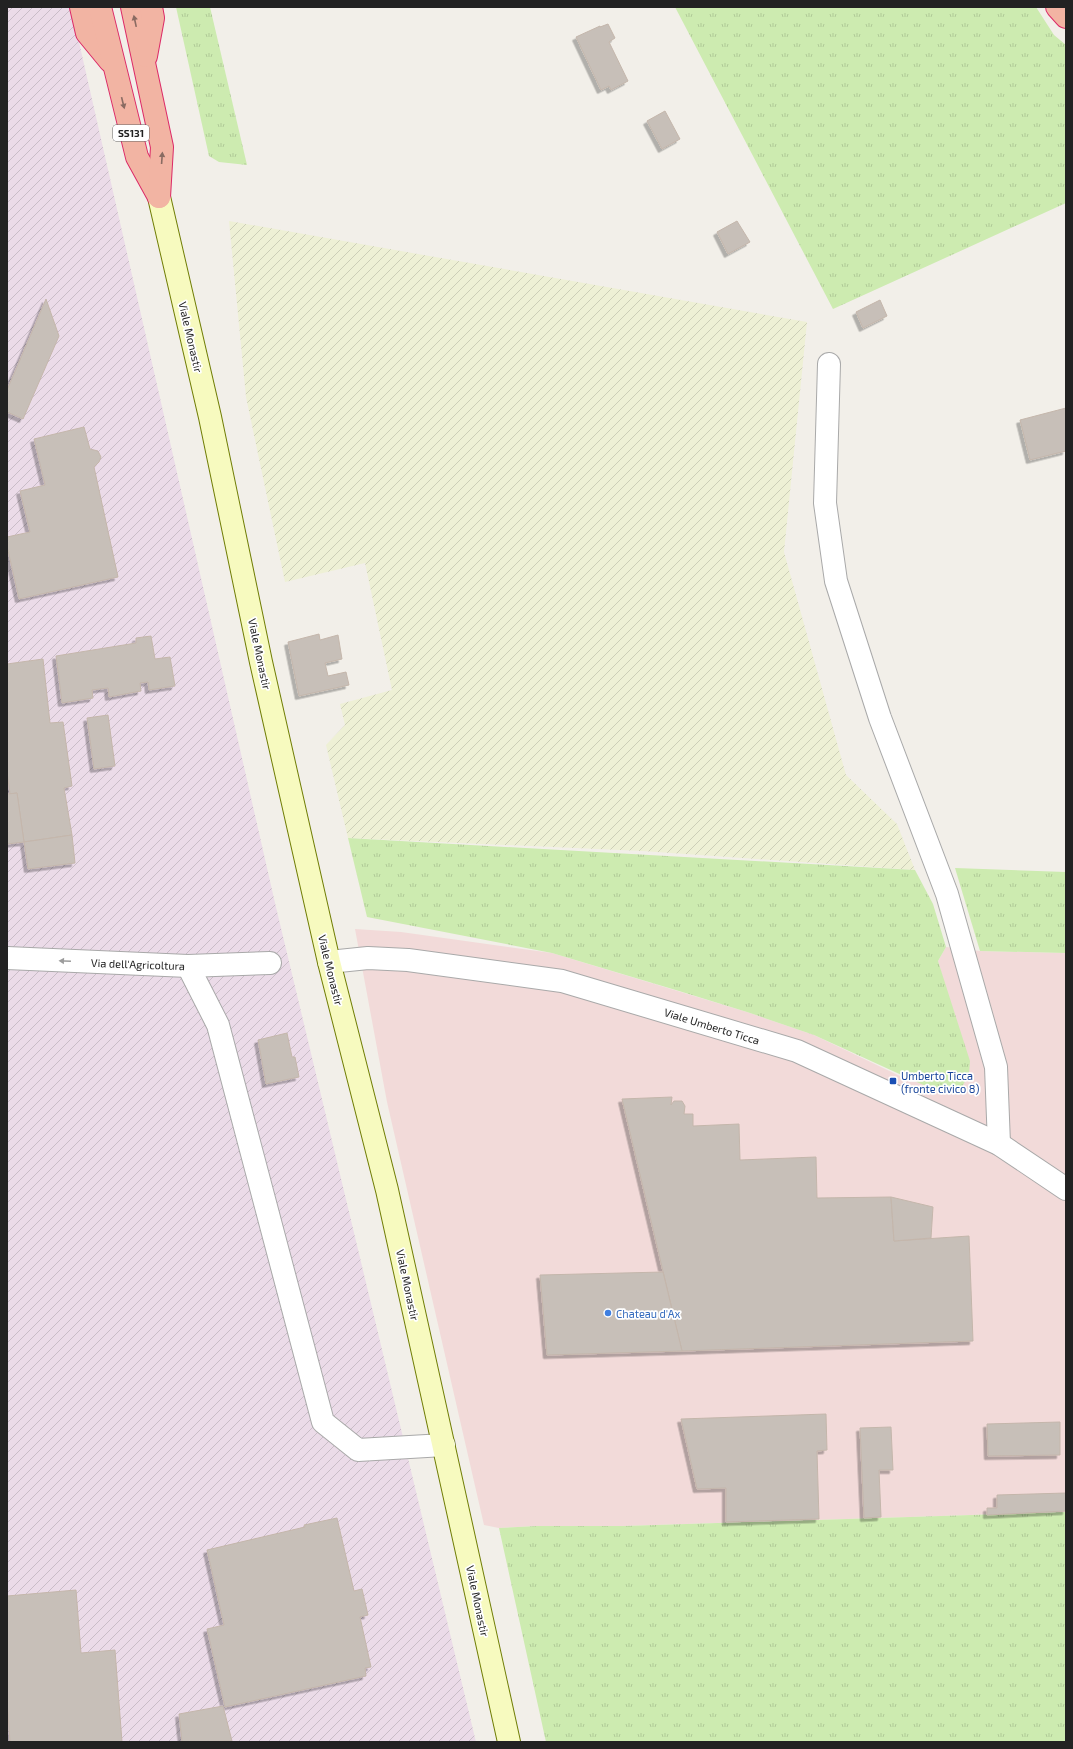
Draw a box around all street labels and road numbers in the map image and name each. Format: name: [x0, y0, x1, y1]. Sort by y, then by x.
road number: SS131: [113, 125, 149, 141]
street label: Viale Monastir: [177, 300, 206, 374]
street label: Viale Monastir: [246, 617, 274, 691]
street label: Viale Monastir: [316, 933, 346, 1007]
street label: Via dell'Agricoltura: [91, 956, 185, 972]
street label: Viale Umberto Ticca: [663, 1005, 761, 1047]
street label: Viale Monastir: [394, 1248, 422, 1322]
street label: Viale Monastir: [464, 1564, 492, 1638]

